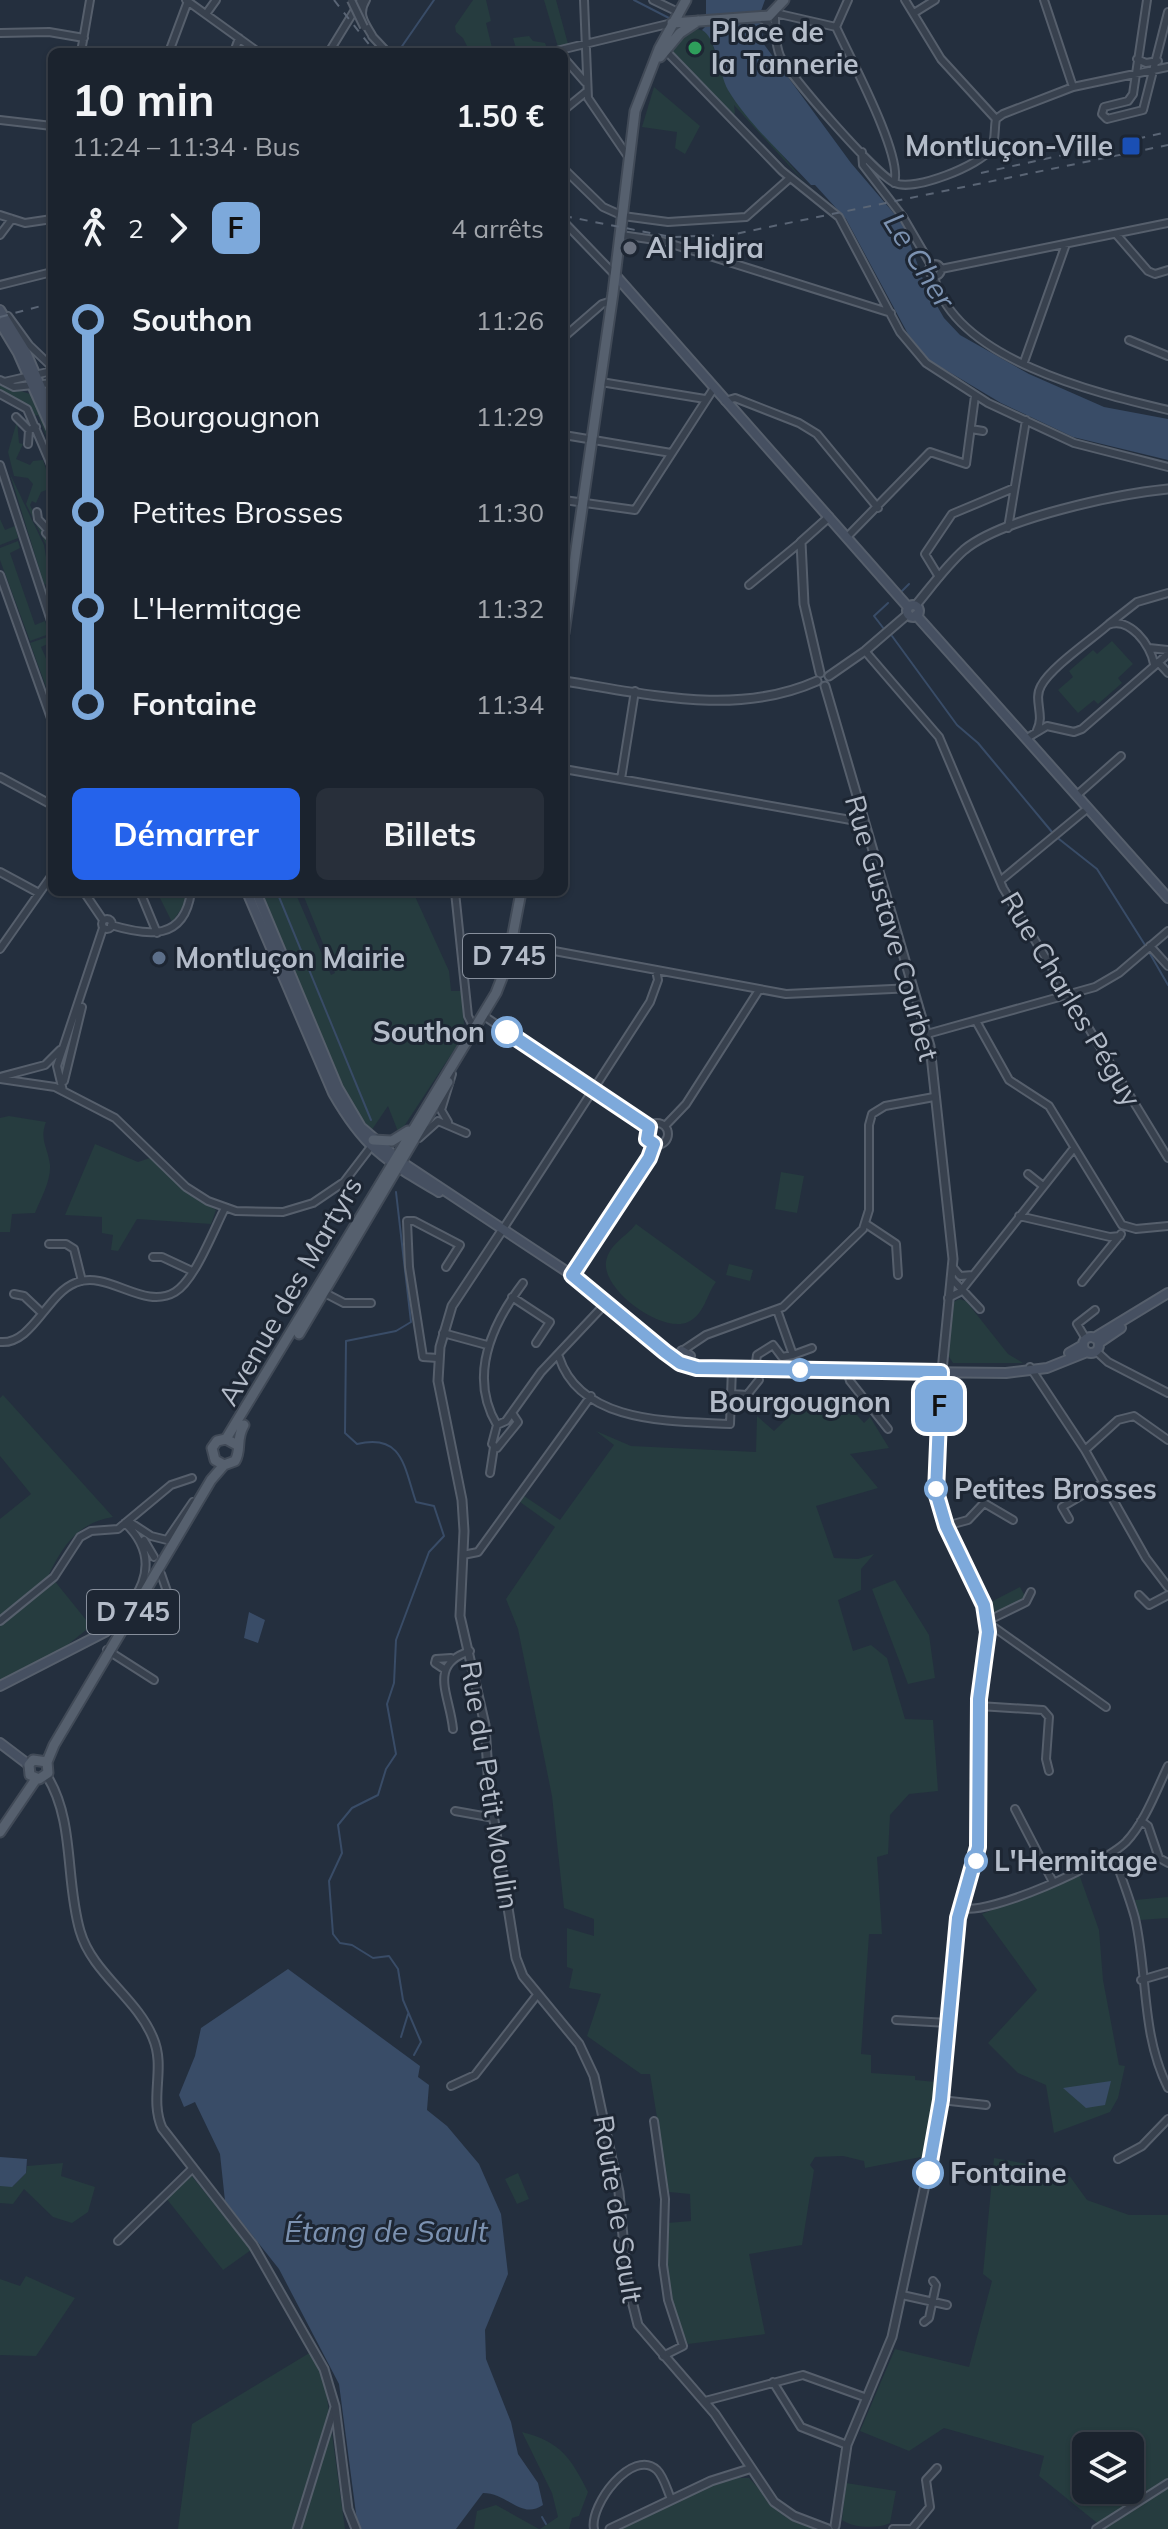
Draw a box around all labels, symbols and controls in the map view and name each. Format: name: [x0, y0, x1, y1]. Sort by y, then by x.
place label: Place de la Tannerie: [711, 14, 859, 81]
marker: Place de la Tannerie: [686, 39, 704, 57]
text: 10 min: [72, 72, 214, 127]
text: 1.50 €: [456, 97, 544, 135]
place label: Montluçon-Ville: [905, 128, 1113, 163]
text: 11:24 – 11:34 · Bus: [72, 130, 301, 163]
marker: Montluçon-Ville: [1120, 135, 1142, 157]
icon: walk: [72, 206, 116, 250]
icon: forward: [156, 206, 200, 250]
water label: Le Cher: [876, 206, 965, 316]
text: F: [228, 210, 244, 245]
text: 2: [128, 212, 144, 245]
text: 4 arrêts: [451, 212, 544, 245]
place label: Al Hidjra: [646, 230, 764, 265]
marker: Al Hidjra: [621, 239, 639, 257]
text: Southon: [132, 301, 252, 339]
text: 11:26: [476, 304, 544, 337]
text: Bourgougnon: [132, 397, 320, 435]
text: 11:29: [476, 400, 544, 433]
text: Petites Brosses: [132, 493, 343, 531]
text: 11:30: [476, 496, 544, 529]
text: L'Hermitage: [132, 589, 302, 627]
text: 11:32: [476, 592, 544, 625]
text: Fontaine: [132, 685, 257, 723]
text: 11:34: [476, 688, 544, 721]
button: Démarrer: [72, 788, 300, 880]
button: Billets: [316, 788, 544, 880]
street label: Rue Gustave Courbet: [838, 791, 947, 1065]
street label: Rue Charles Péguy: [993, 885, 1149, 1113]
road number: D 745: [463, 934, 555, 978]
place label: Montluçon Mairie: [175, 940, 405, 975]
marker: Montluçon Mairie: [150, 949, 168, 967]
place label: Southon: [373, 1014, 485, 1049]
marker: Southon: [492, 1017, 522, 1047]
street label: Avenue des Martyrs: [210, 1170, 369, 1411]
marker: Bourgougnon: [789, 1359, 811, 1381]
line badge: F: [913, 1380, 965, 1432]
place label: Bourgougnon: [709, 1384, 891, 1419]
text: F: [931, 1388, 947, 1423]
place label: Petites Brosses: [954, 1471, 1157, 1506]
marker: Petites Brosses: [925, 1478, 947, 1500]
road number: D 745: [87, 1590, 179, 1634]
street label: Rue du Petit Moulin: [454, 1658, 527, 1911]
place label: L'Hermitage: [994, 1843, 1158, 1878]
marker: L'Hermitage: [965, 1850, 987, 1872]
street label: Route de Sault: [586, 2113, 651, 2305]
place label: Fontaine: [950, 2155, 1066, 2190]
marker: Fontaine: [913, 2158, 943, 2188]
water label: Étang de Sault: [284, 2212, 489, 2250]
map controls: [1072, 2432, 1144, 2504]
button: layers: [1072, 2432, 1144, 2504]

